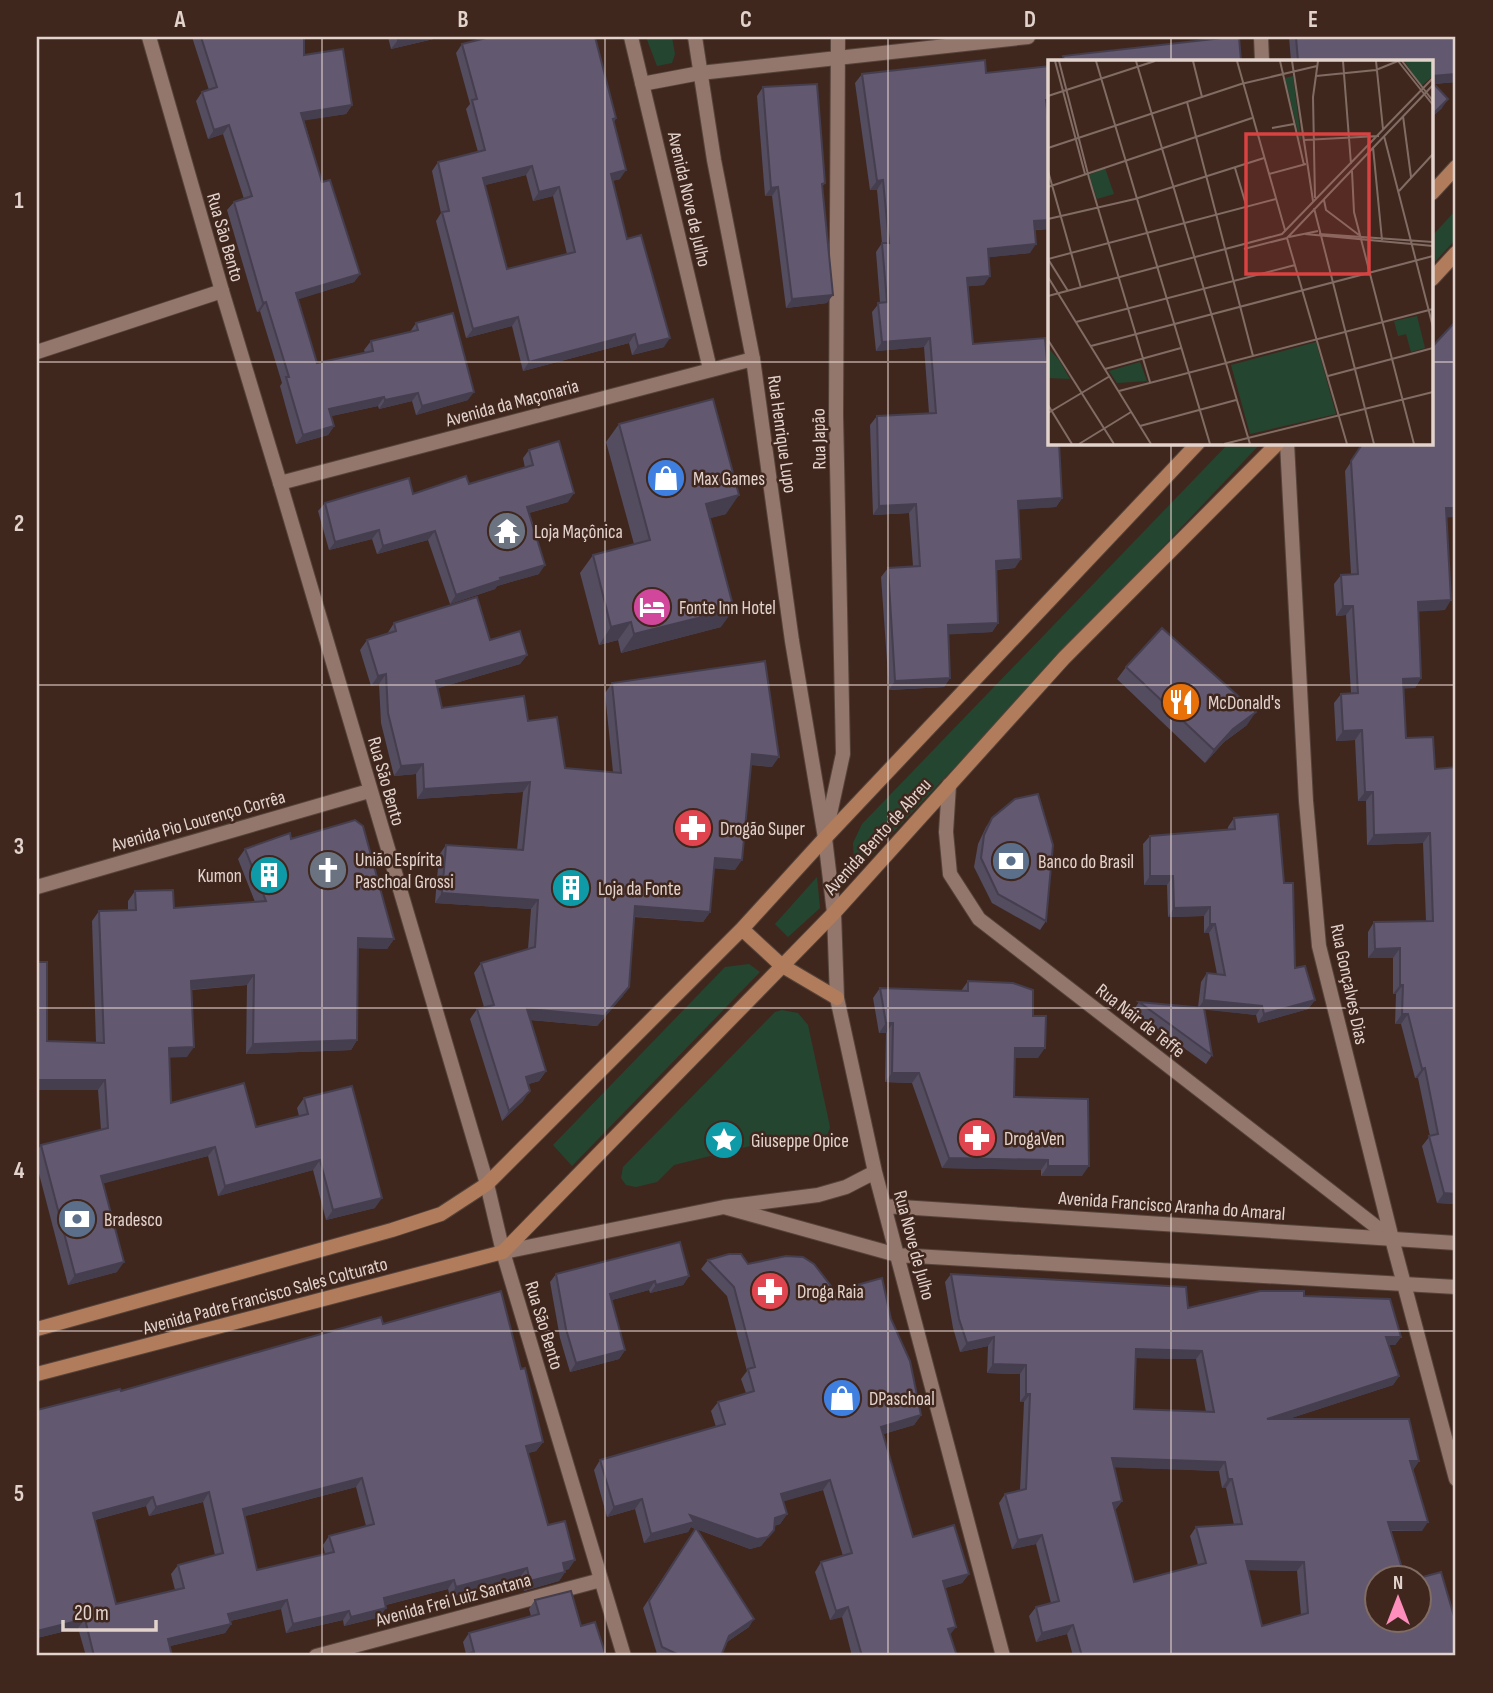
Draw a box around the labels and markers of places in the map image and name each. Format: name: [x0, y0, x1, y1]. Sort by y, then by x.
shop icon: Max Games: [645, 457, 687, 499]
place label: Max Games: [693, 468, 765, 491]
temple icon: Loja Maçônica: [486, 510, 528, 552]
place label: Loja Maçônica: [534, 521, 623, 544]
hotel icon: Fonte Inn Hotel: [631, 586, 673, 628]
place label: Fonte Inn Hotel: [679, 597, 776, 620]
restaurant icon: McDonald's: [1160, 681, 1202, 723]
place label: McDonald's: [1208, 692, 1281, 715]
pharmacy icon: Drogão Super: [672, 807, 714, 849]
place label: Drogão Super: [720, 818, 805, 841]
bank icon: Banco do Brasil: [990, 840, 1032, 882]
church icon: União Espírita Paschoal Grossi: [307, 849, 349, 891]
place label: União Espírita Paschoal Grossi: [355, 849, 454, 894]
place label: Banco do Brasil: [1038, 851, 1134, 874]
building icon: Kumon: [248, 854, 290, 896]
place label: Kumon: [197, 865, 242, 888]
building icon: Loja da Fonte: [550, 867, 592, 909]
place label: Loja da Fonte: [598, 878, 681, 901]
pharmacy icon: DrogaVen: [956, 1117, 998, 1159]
place icon: Giuseppe Opice: [703, 1119, 745, 1161]
place label: DrogaVen: [1004, 1128, 1065, 1151]
place label: Giuseppe Opice: [751, 1130, 849, 1153]
bank icon: Bradesco: [56, 1198, 98, 1240]
place label: Bradesco: [104, 1209, 163, 1232]
pharmacy icon: Droga Raia: [749, 1270, 791, 1312]
place label: Droga Raia: [797, 1281, 864, 1304]
shop icon: DPaschoal: [821, 1377, 863, 1419]
place label: DPaschoal: [869, 1388, 935, 1411]

